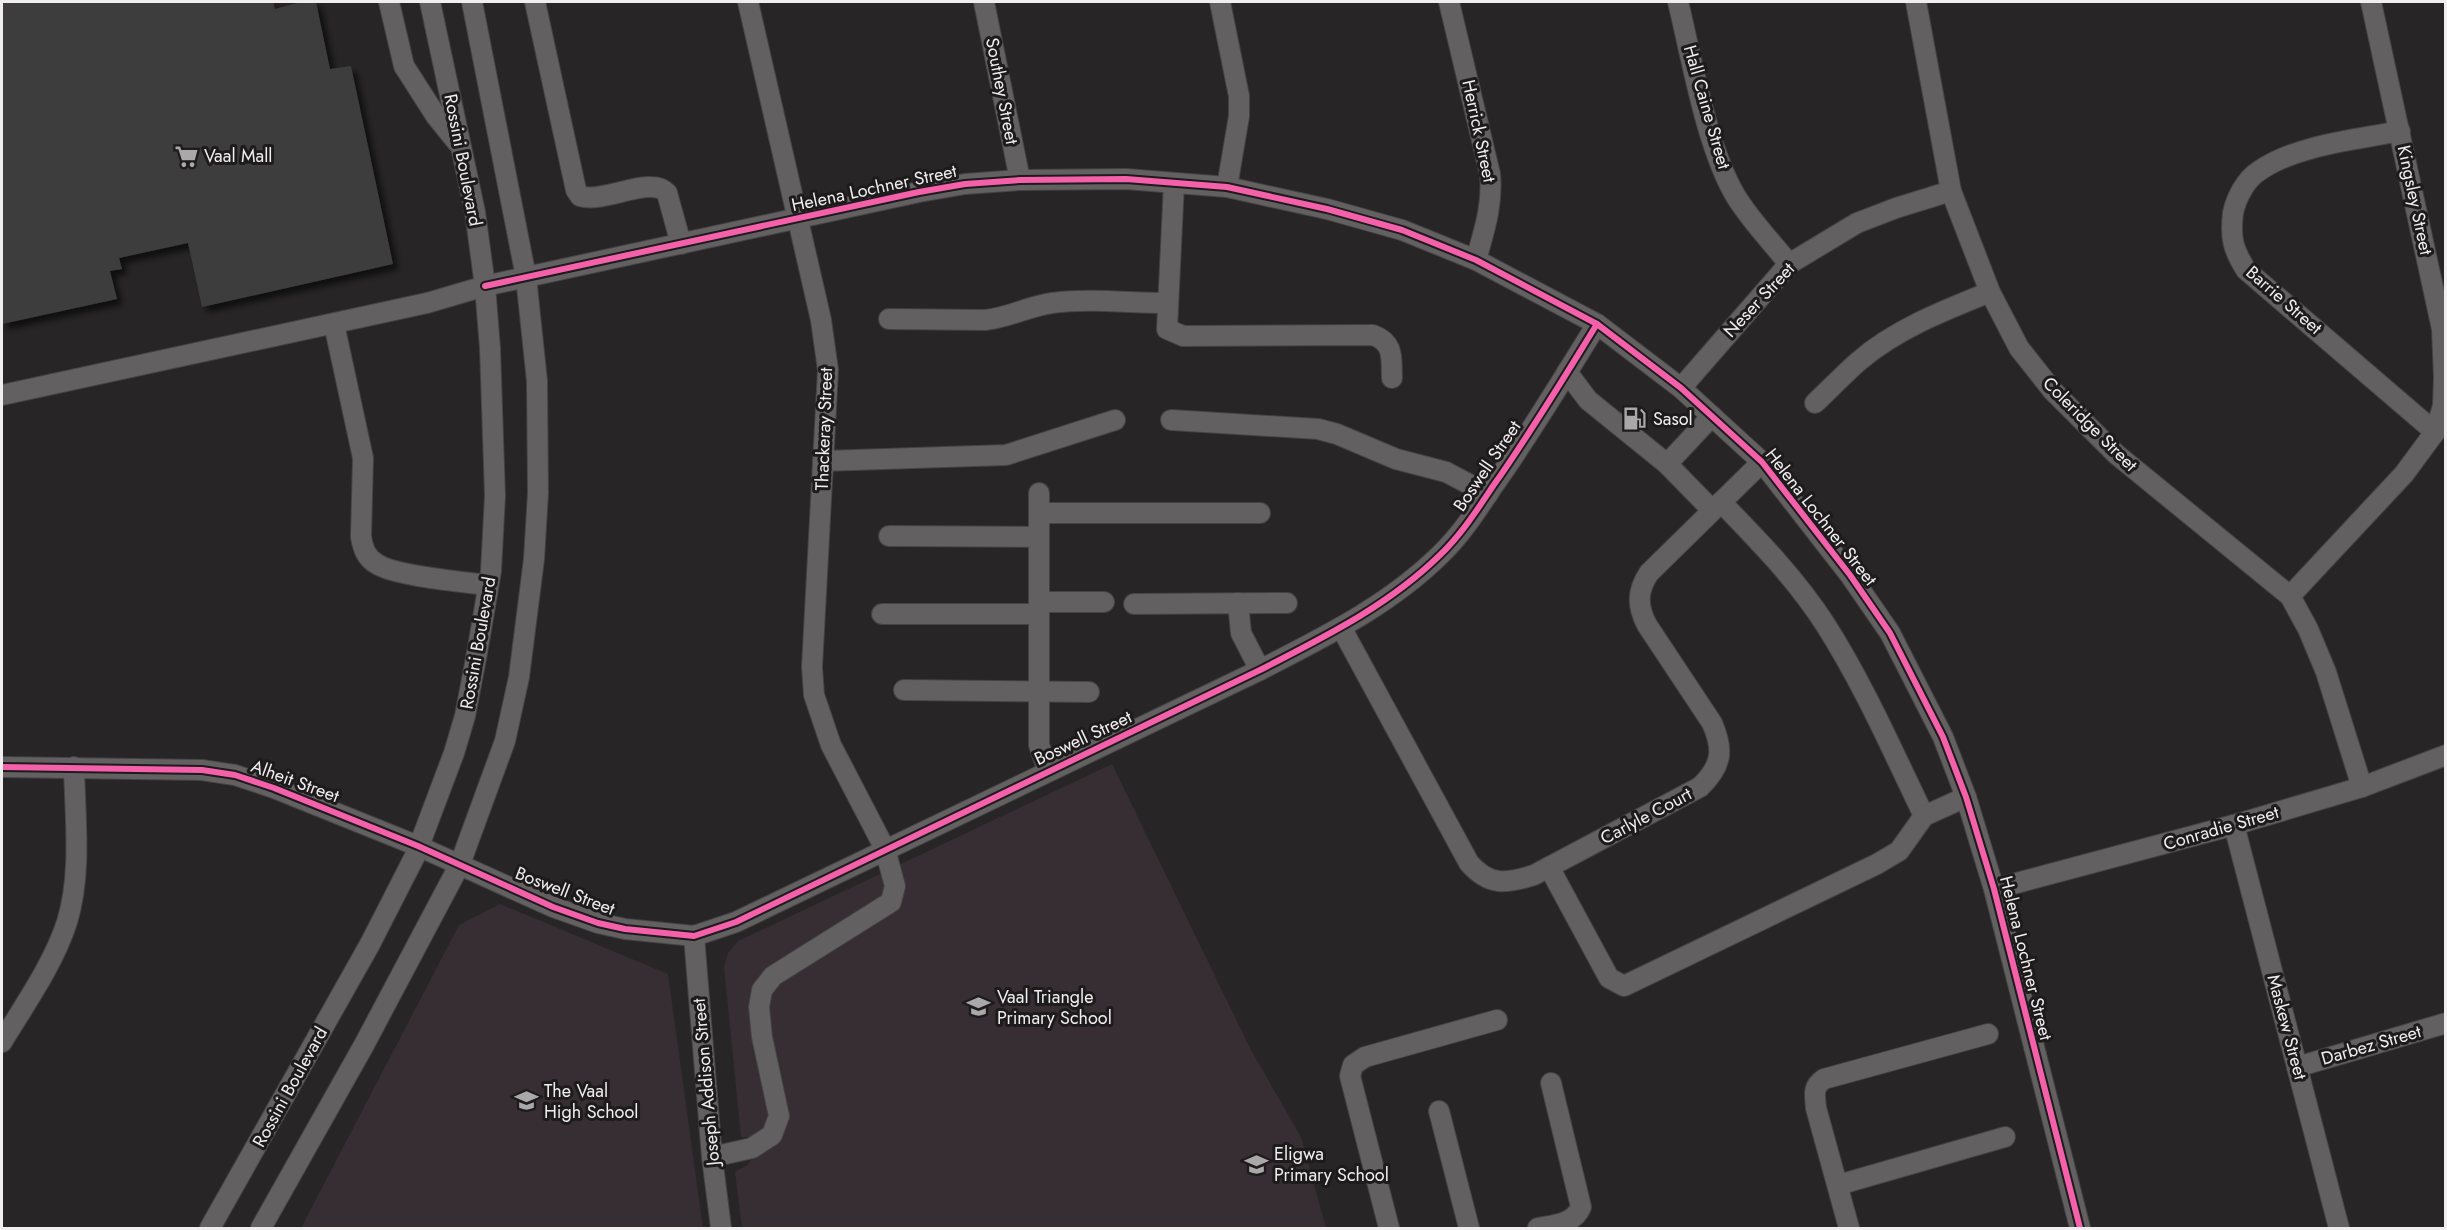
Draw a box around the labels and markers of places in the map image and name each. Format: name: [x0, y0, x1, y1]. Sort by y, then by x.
supermarket icon: Vaal Mall: [173, 143, 199, 169]
place label: Vaal Mall: [204, 143, 272, 169]
fuel station icon: Sasol: [1622, 406, 1648, 432]
place label: Sasol: [1653, 406, 1693, 432]
place label: Vaal Triangle Primary School: [997, 984, 1112, 1031]
school or university icon: Vaal Triangle Primary School: [966, 994, 992, 1020]
place label: The Vaal High School: [544, 1078, 638, 1125]
school or university icon: The Vaal High School: [513, 1088, 539, 1114]
place label: Eligwa Primary School: [1274, 1141, 1389, 1188]
school or university icon: Eligwa Primary School: [1243, 1151, 1269, 1177]

